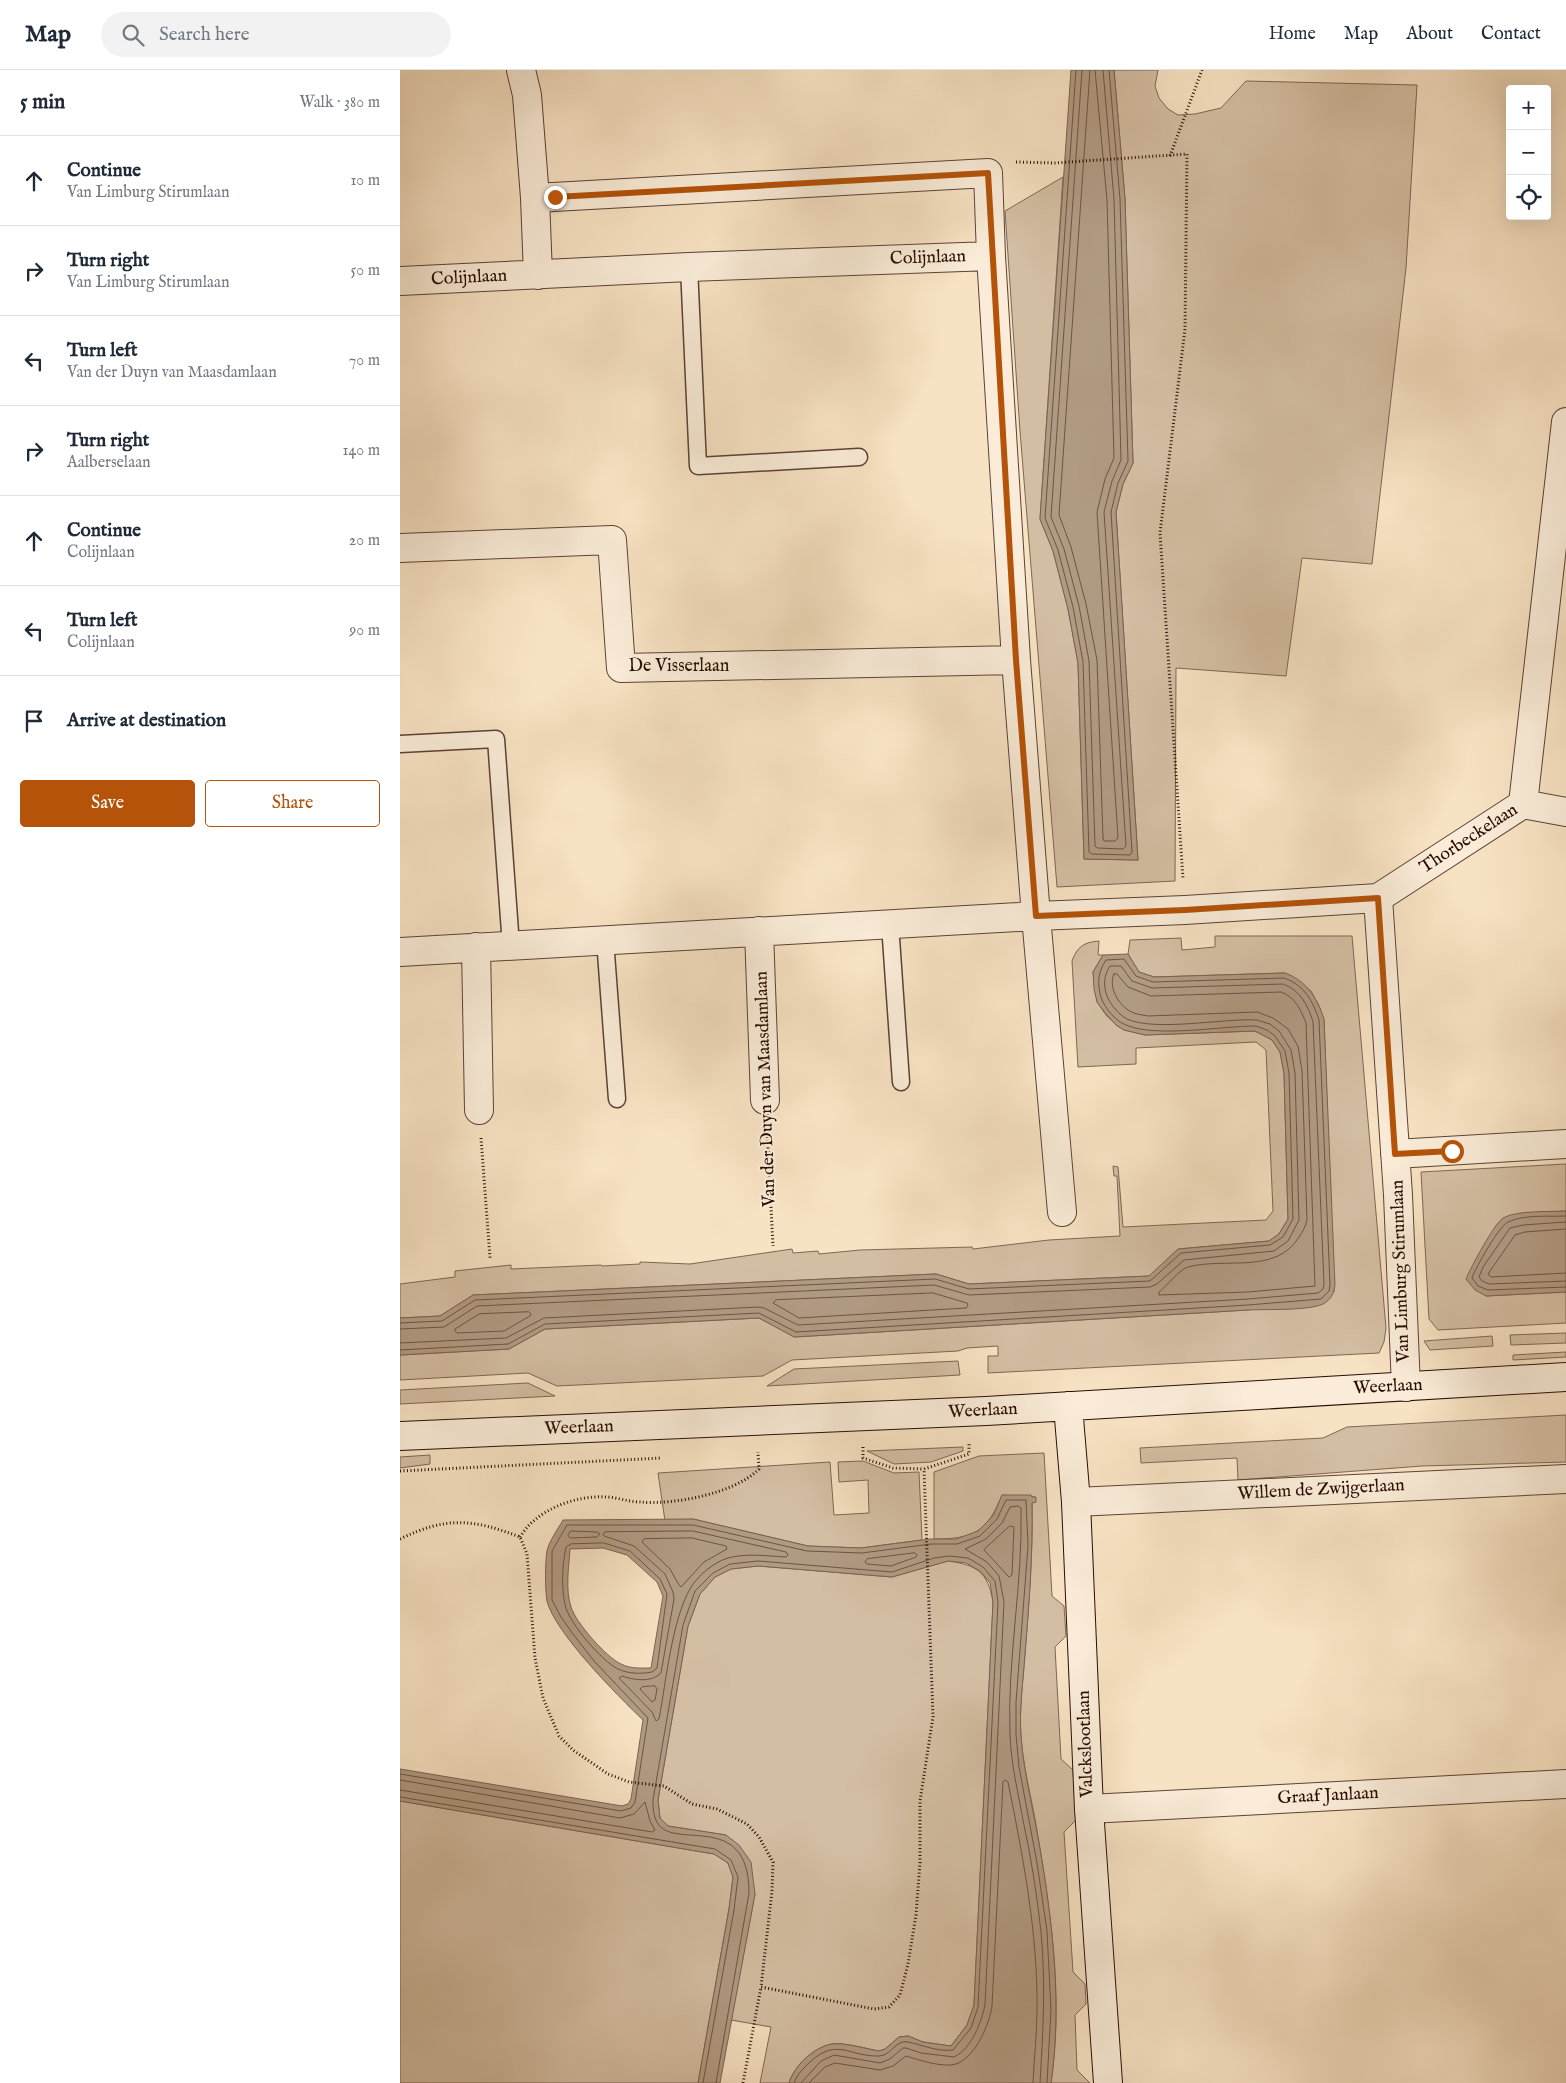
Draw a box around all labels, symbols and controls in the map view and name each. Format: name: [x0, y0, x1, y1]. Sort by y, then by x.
search box: [101, 12, 451, 57]
text: Map: [25, 19, 71, 50]
icon: search: [119, 21, 147, 49]
text: Search here: [159, 23, 250, 47]
text: Home: [1269, 23, 1316, 46]
text: Map: [1344, 23, 1378, 46]
text: About: [1406, 23, 1453, 46]
text: Contact: [1481, 23, 1541, 46]
map controls: [1506, 85, 1551, 220]
button: +: [1506, 85, 1551, 130]
text: 5 min: [20, 89, 65, 116]
text: Walk · 380 m: [299, 93, 380, 113]
button: −: [1506, 130, 1551, 175]
text: Continue: [67, 159, 141, 183]
icon: ahead: [20, 167, 48, 195]
text: 10 m: [350, 171, 380, 191]
button: locate: [1506, 175, 1551, 220]
text: Van Limburg Stirumlaan: [67, 183, 229, 203]
route end: [544, 186, 567, 209]
street label: Colijnlaan: [890, 245, 967, 271]
text: Turn right: [67, 249, 149, 273]
icon: right: [20, 257, 48, 285]
text: 50 m: [351, 261, 380, 281]
street label: Colijnlaan: [430, 265, 508, 291]
text: Van Limburg Stirumlaan: [67, 273, 229, 293]
text: Turn left: [67, 339, 138, 363]
icon: left: [20, 347, 48, 375]
text: 70 m: [349, 351, 380, 371]
text: Van der Duyn van Maasdamlaan: [67, 363, 277, 383]
text: Turn right: [67, 429, 149, 453]
icon: right: [20, 437, 48, 465]
text: 140 m: [342, 441, 380, 461]
text: Aalberselaan: [67, 453, 151, 473]
text: Continue: [67, 519, 141, 543]
icon: ahead: [20, 527, 48, 555]
text: 20 m: [349, 531, 380, 551]
text: Colijnlaan: [67, 543, 135, 563]
text: Turn left: [67, 609, 138, 633]
icon: left: [20, 617, 48, 645]
text: 90 m: [349, 621, 380, 641]
text: Colijnlaan: [67, 633, 135, 653]
street label: De Visserlaan: [629, 655, 730, 678]
icon: arrive: [20, 707, 48, 735]
text: Arrive at destination: [67, 709, 226, 733]
button: Save: [20, 780, 195, 827]
button: Share: [205, 780, 380, 827]
street label: Thorbeckelaan: [1416, 799, 1523, 879]
street label: Van der Duyn van Maasdamlaan: [750, 970, 782, 1208]
route start: [1441, 1140, 1464, 1163]
street label: Van Limburg Stirumlaan: [1386, 1179, 1416, 1364]
street label: Weerlaan: [1353, 1374, 1424, 1400]
street label: Weerlaan: [948, 1398, 1019, 1424]
street label: Weerlaan: [544, 1415, 615, 1441]
street label: Willem de Zwijgerlaan: [1237, 1474, 1406, 1506]
street label: Valckslootlaan: [1073, 1690, 1099, 1799]
street label: Graaf Janlaan: [1277, 1782, 1380, 1810]

